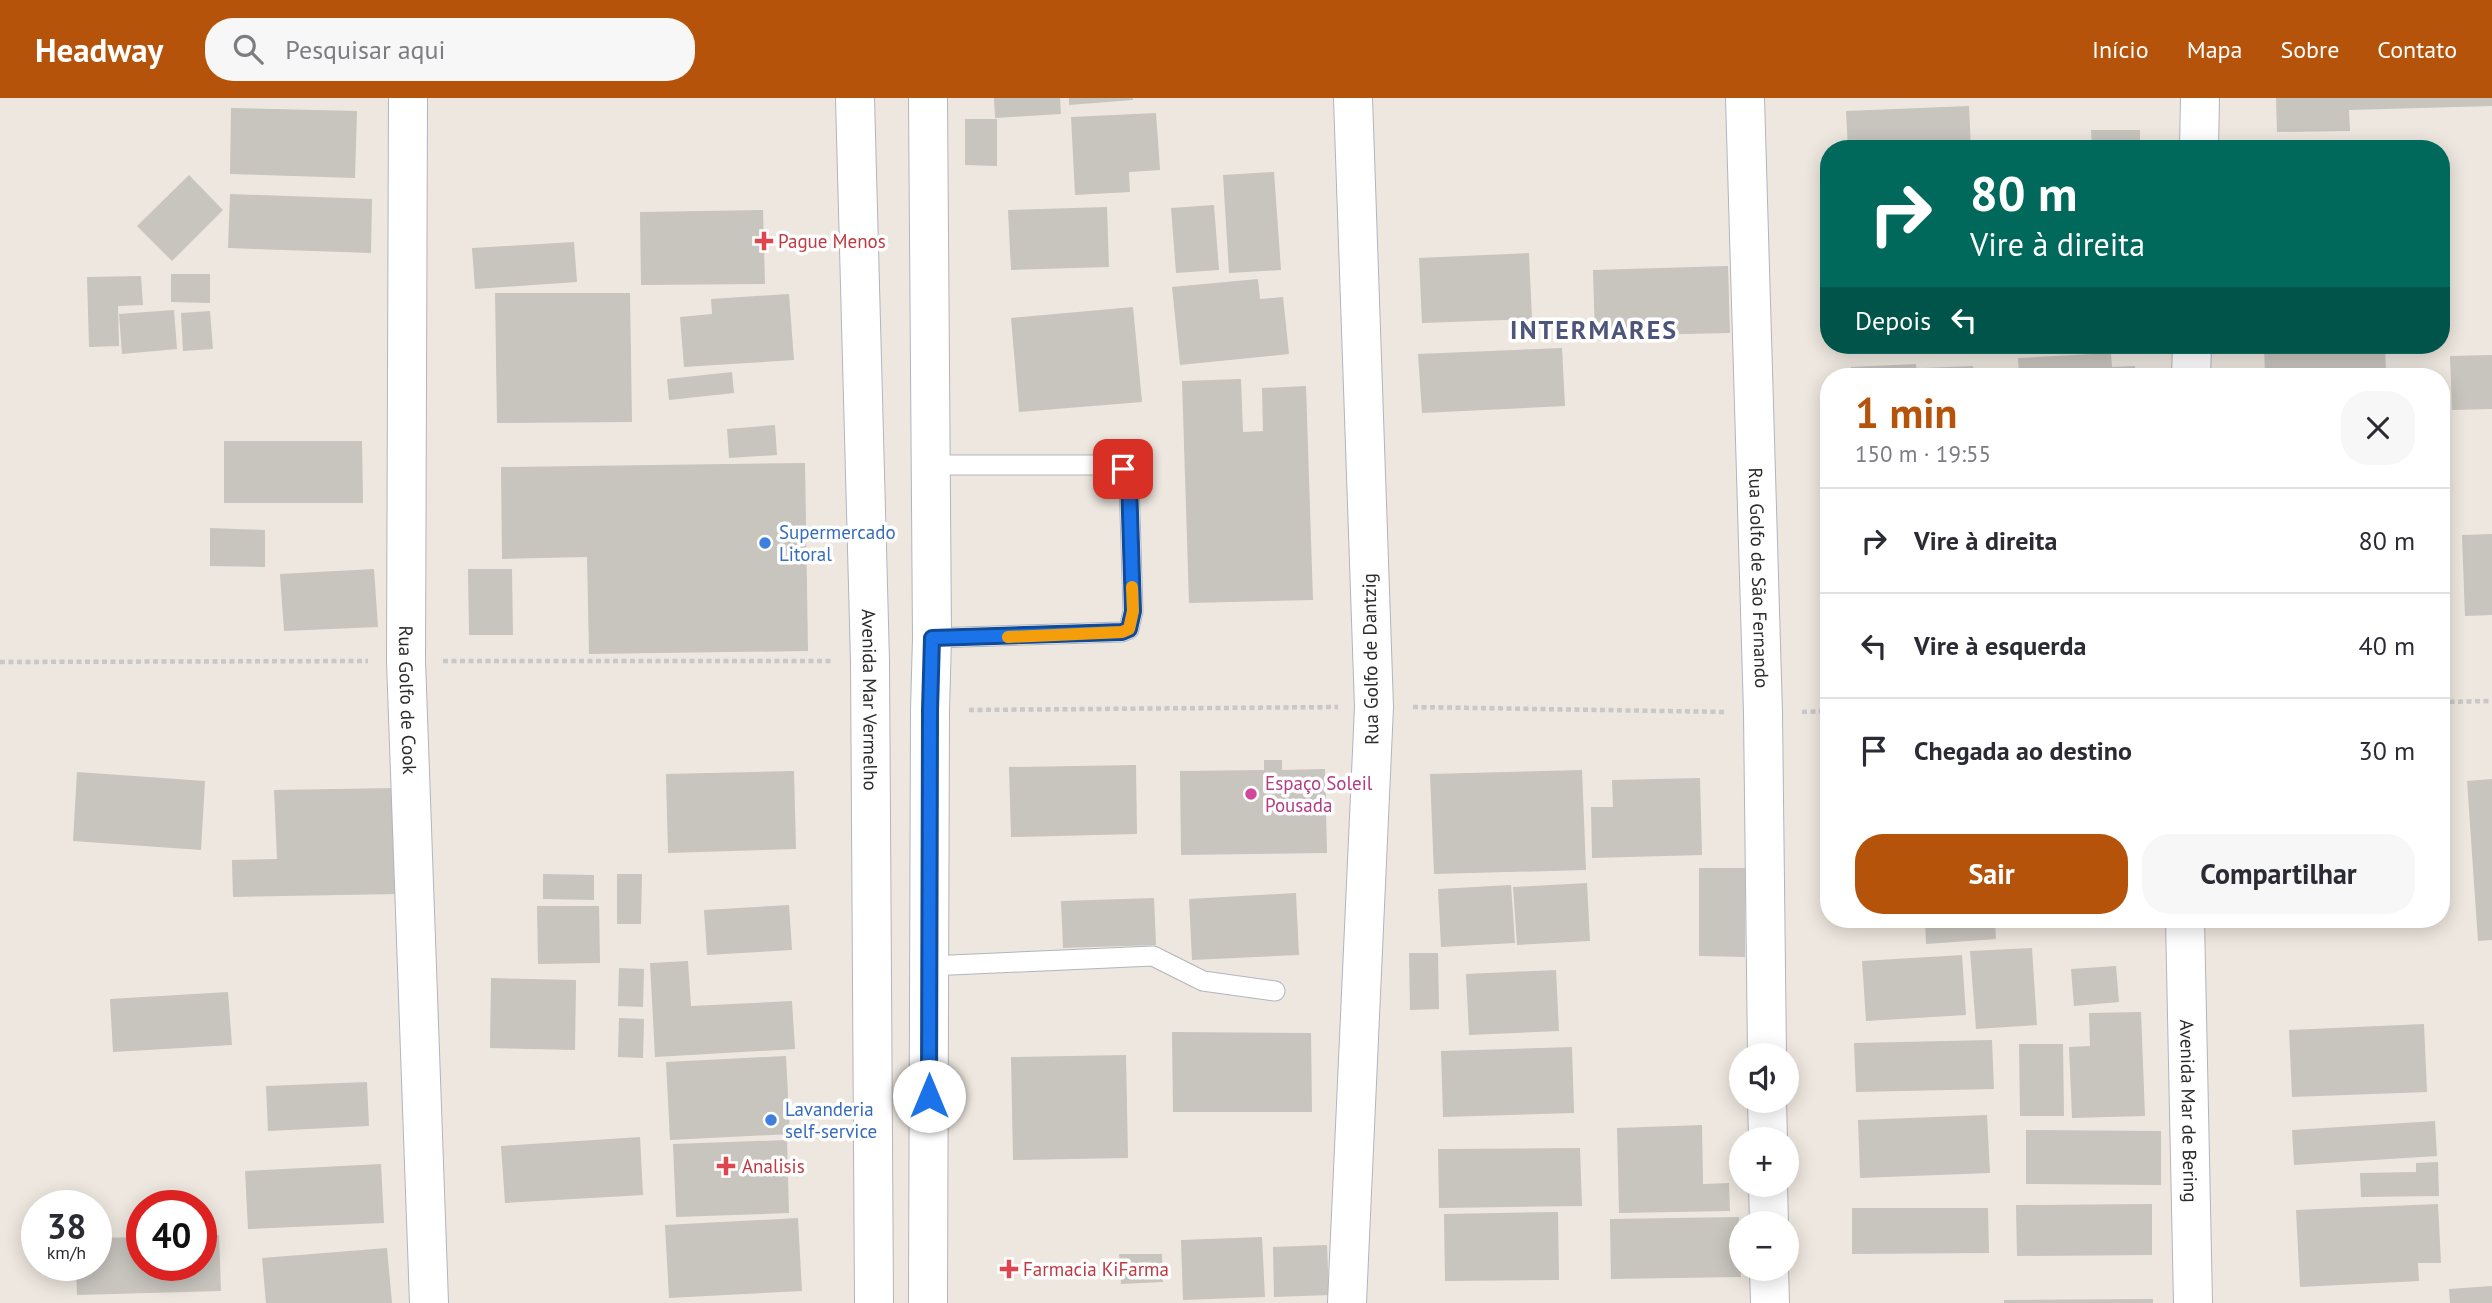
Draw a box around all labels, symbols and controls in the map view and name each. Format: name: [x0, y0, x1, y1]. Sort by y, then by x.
search box: [205, 18, 695, 81]
text: Headway: [35, 28, 163, 71]
icon: search: [229, 30, 267, 68]
text: Pesquisar aqui: [285, 33, 446, 66]
text: Início: [2092, 34, 2149, 65]
text: Mapa: [2187, 34, 2242, 65]
text: Sobre: [2280, 34, 2339, 65]
text: Contato: [2377, 34, 2457, 65]
text: 80 m: [1970, 161, 2077, 225]
icon: right: [1855, 168, 1946, 259]
text: Vire à direita: [1970, 223, 2145, 265]
place label: Pague Menos: [778, 229, 886, 253]
marker: Pague Menos: [756, 233, 772, 249]
icon: left: [1945, 301, 1983, 339]
text: Depois: [1855, 304, 1931, 337]
district label: INTERMARES: [1510, 313, 1678, 346]
text: 1 min: [1855, 385, 1957, 440]
button: close: [2341, 391, 2415, 465]
pin: [1093, 439, 1153, 499]
text: 150 m · 19:55: [1855, 439, 1991, 468]
icon: arrive: [1104, 450, 1142, 488]
street label: Rua Golfo de São Fernando: [1744, 467, 1774, 688]
place label: Supermercado Litoral: [779, 520, 896, 566]
icon: right: [1855, 522, 1893, 560]
text: Vire à direita: [1914, 524, 2057, 557]
text: 80 m: [2359, 524, 2415, 557]
marker: Supermercado Litoral: [757, 535, 773, 551]
street label: Rua Golfo de Dantzig: [1357, 573, 1383, 745]
street label: Avenida Mar Vermelho: [857, 609, 883, 791]
street label: Rua Golfo de Cook: [394, 625, 422, 775]
icon: left: [1855, 627, 1893, 665]
text: Vire à esquerda: [1914, 629, 2086, 662]
text: 40 m: [2359, 629, 2415, 662]
icon: arrive: [1855, 732, 1893, 770]
text: Chegada ao destino: [1914, 734, 2132, 767]
text: 30 m: [2359, 734, 2415, 767]
place label: Espaço Soleil Pousada: [1265, 771, 1373, 817]
marker: Espaço Soleil Pousada: [1243, 786, 1259, 802]
button: Sair: [1855, 834, 2128, 914]
button: Compartilhar: [2142, 834, 2415, 914]
street label: Avenida Mar de Bering: [2175, 1019, 2203, 1203]
map controls: [1729, 1043, 1799, 1281]
button: sound: [1729, 1043, 1799, 1113]
position arrow: [892, 1059, 966, 1133]
place label: Lavanderia self-service: [785, 1097, 877, 1143]
marker: Lavanderia self-service: [763, 1112, 779, 1128]
button: +: [1729, 1127, 1799, 1197]
place label: Analisis: [742, 1154, 805, 1178]
marker: Analisis: [716, 1156, 736, 1176]
speed limit sign: 40: [126, 1190, 217, 1281]
text: 38: [47, 1203, 86, 1249]
button: −: [1729, 1211, 1799, 1281]
text: km/h: [47, 1241, 86, 1264]
place label: Farmacia KiFarma: [1023, 1257, 1169, 1281]
marker: Farmacia KiFarma: [1001, 1261, 1017, 1277]

